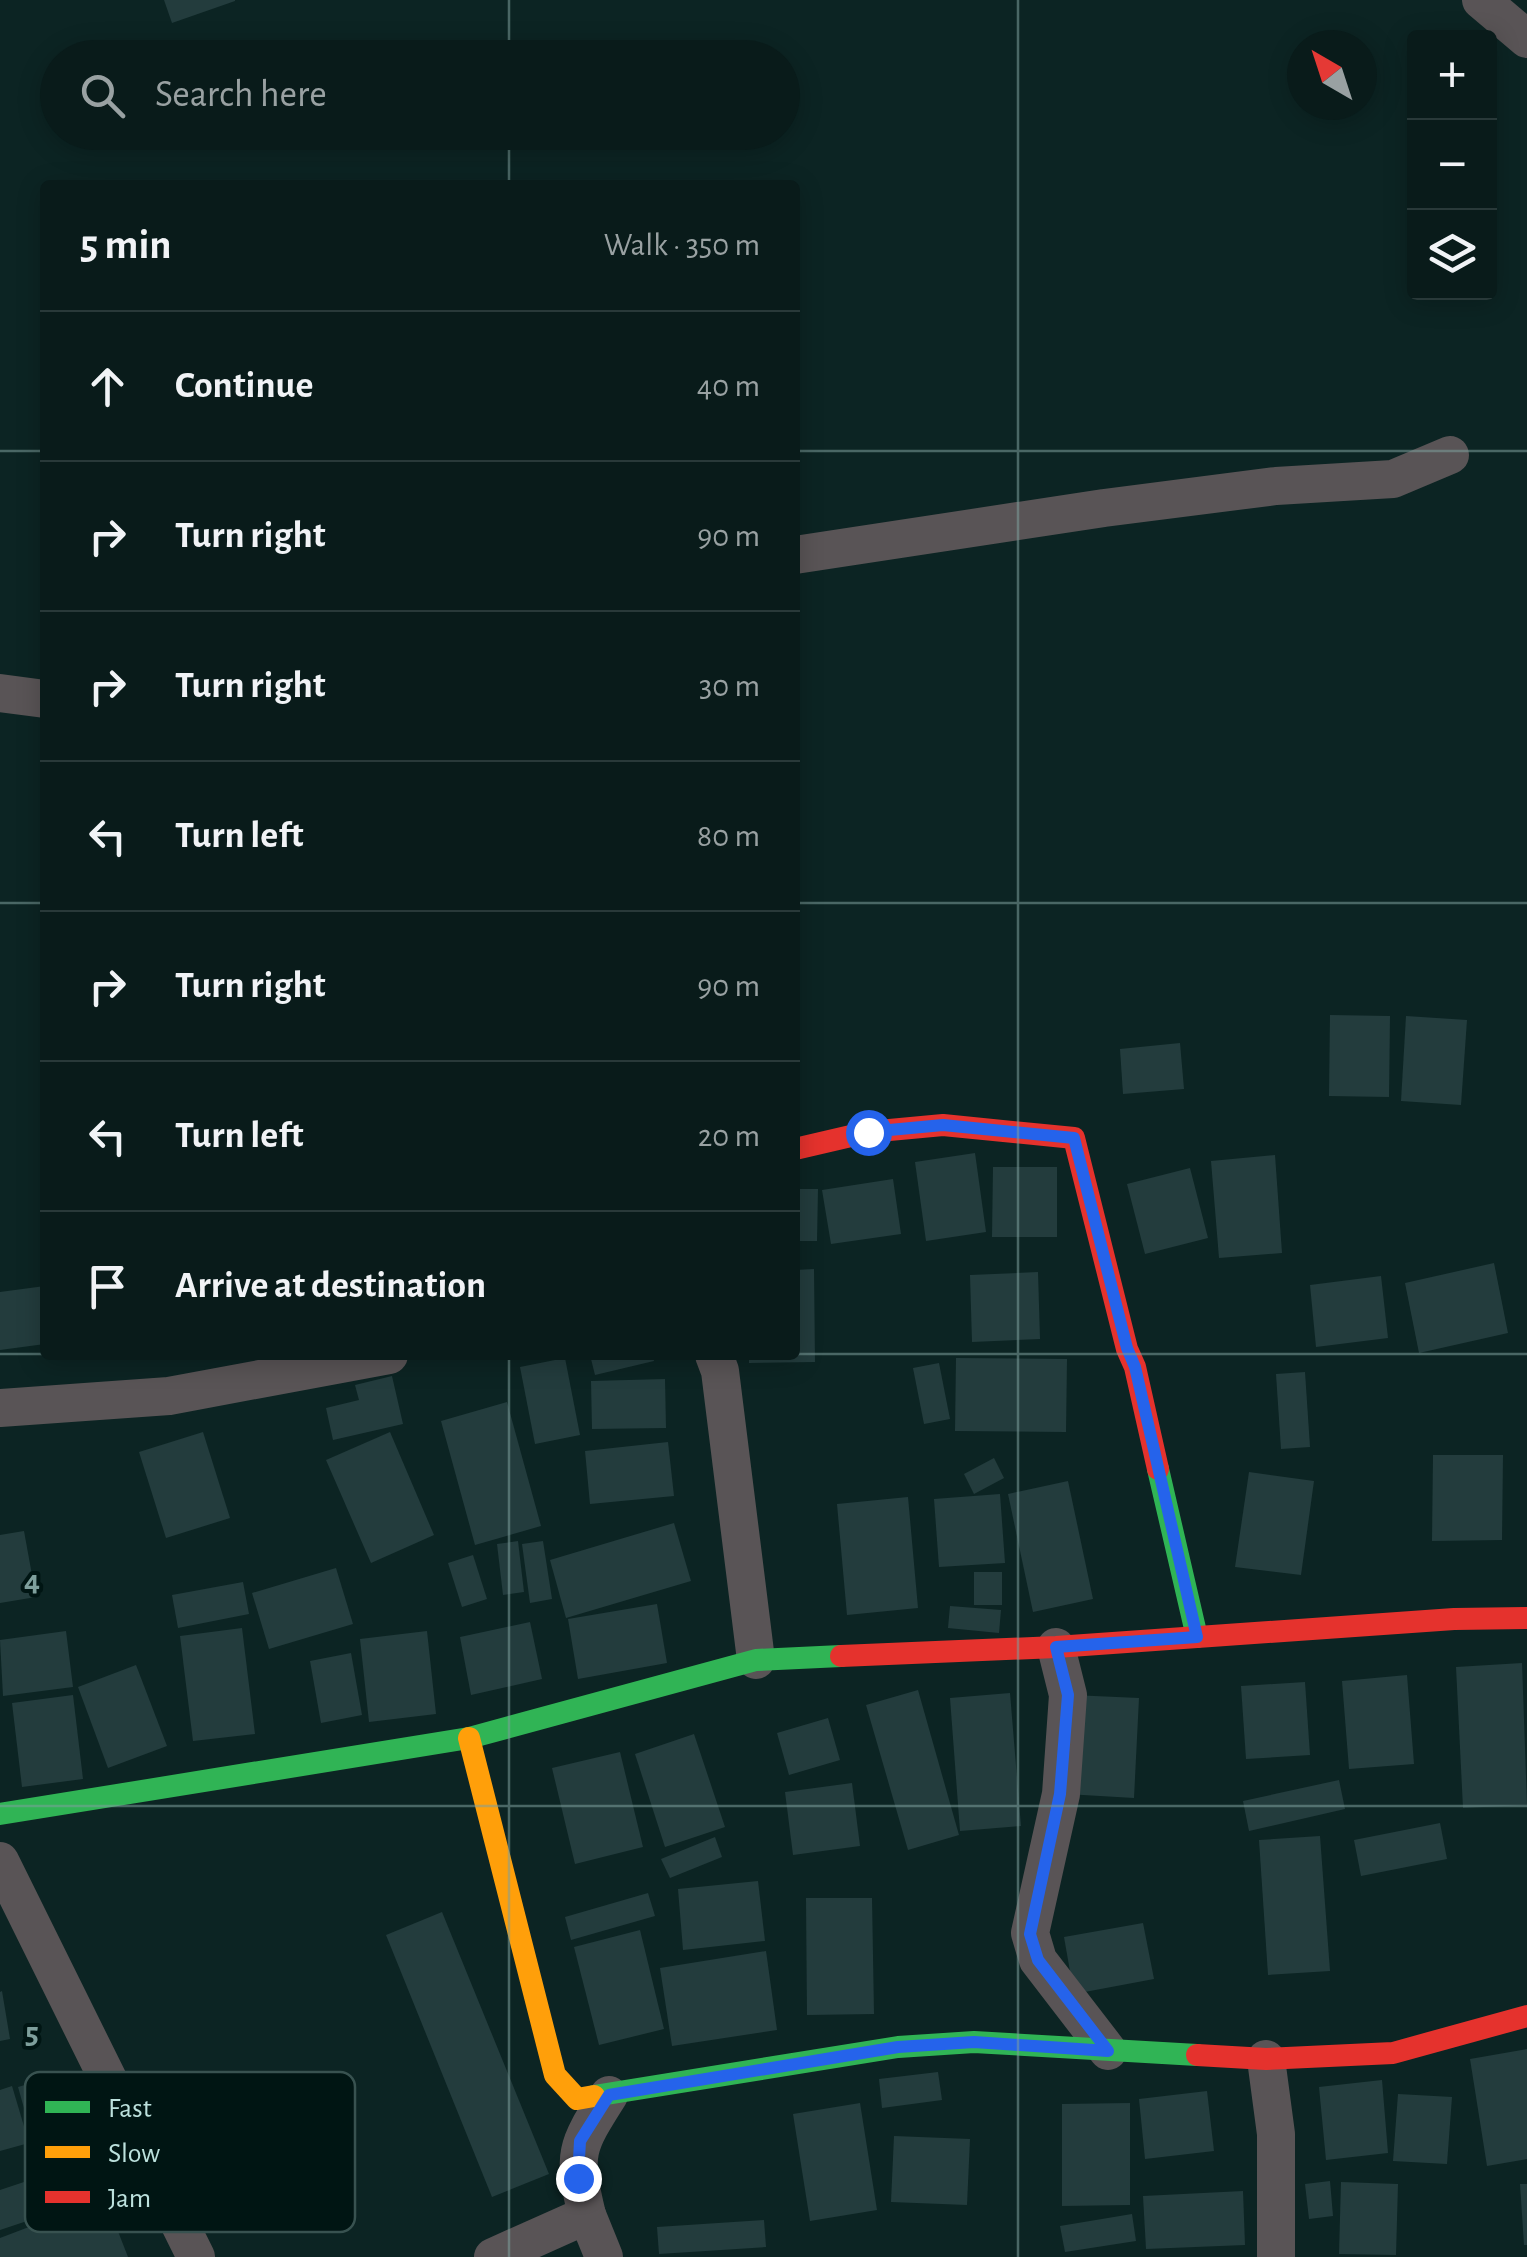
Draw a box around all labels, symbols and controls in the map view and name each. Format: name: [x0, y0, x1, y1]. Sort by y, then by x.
north arrow: [1287, 30, 1377, 120]
map controls: [1407, 30, 1497, 300]
button: +: [1407, 30, 1497, 120]
search box: [40, 40, 800, 150]
icon: search: [75, 68, 130, 123]
text: Search here: [155, 76, 327, 114]
button: −: [1407, 120, 1497, 210]
button: layers: [1407, 210, 1497, 300]
text: 5 min: [80, 224, 172, 266]
text: Walk · 350 m: [604, 229, 760, 261]
icon: ahead: [80, 359, 135, 414]
text: Continue: [175, 367, 313, 405]
text: 40 m: [697, 370, 760, 402]
icon: right: [80, 509, 135, 564]
text: Turn right: [175, 517, 325, 555]
text: 90 m: [697, 520, 760, 552]
icon: right: [80, 659, 135, 714]
text: Turn right: [175, 667, 325, 705]
text: 30 m: [699, 670, 760, 702]
icon: left: [80, 809, 135, 864]
text: Turn left: [175, 817, 303, 855]
text: 80 m: [697, 820, 760, 852]
icon: right: [80, 959, 135, 1014]
text: Turn right: [175, 967, 325, 1005]
text: 90 m: [697, 970, 760, 1002]
icon: left: [80, 1109, 135, 1164]
route start: [846, 1110, 892, 1156]
text: Turn left: [175, 1117, 303, 1155]
text: 20 m: [698, 1120, 760, 1152]
icon: arrive: [80, 1259, 135, 1314]
text: Arrive at destination: [175, 1267, 486, 1305]
text: 4: [24, 1565, 40, 1597]
text: 5: [25, 2017, 39, 2049]
legend: [25, 2072, 355, 2232]
text: Fast: [108, 2095, 152, 2123]
text: Slow: [108, 2140, 160, 2168]
route end: [556, 2156, 602, 2202]
text: Jam: [108, 2185, 151, 2213]

